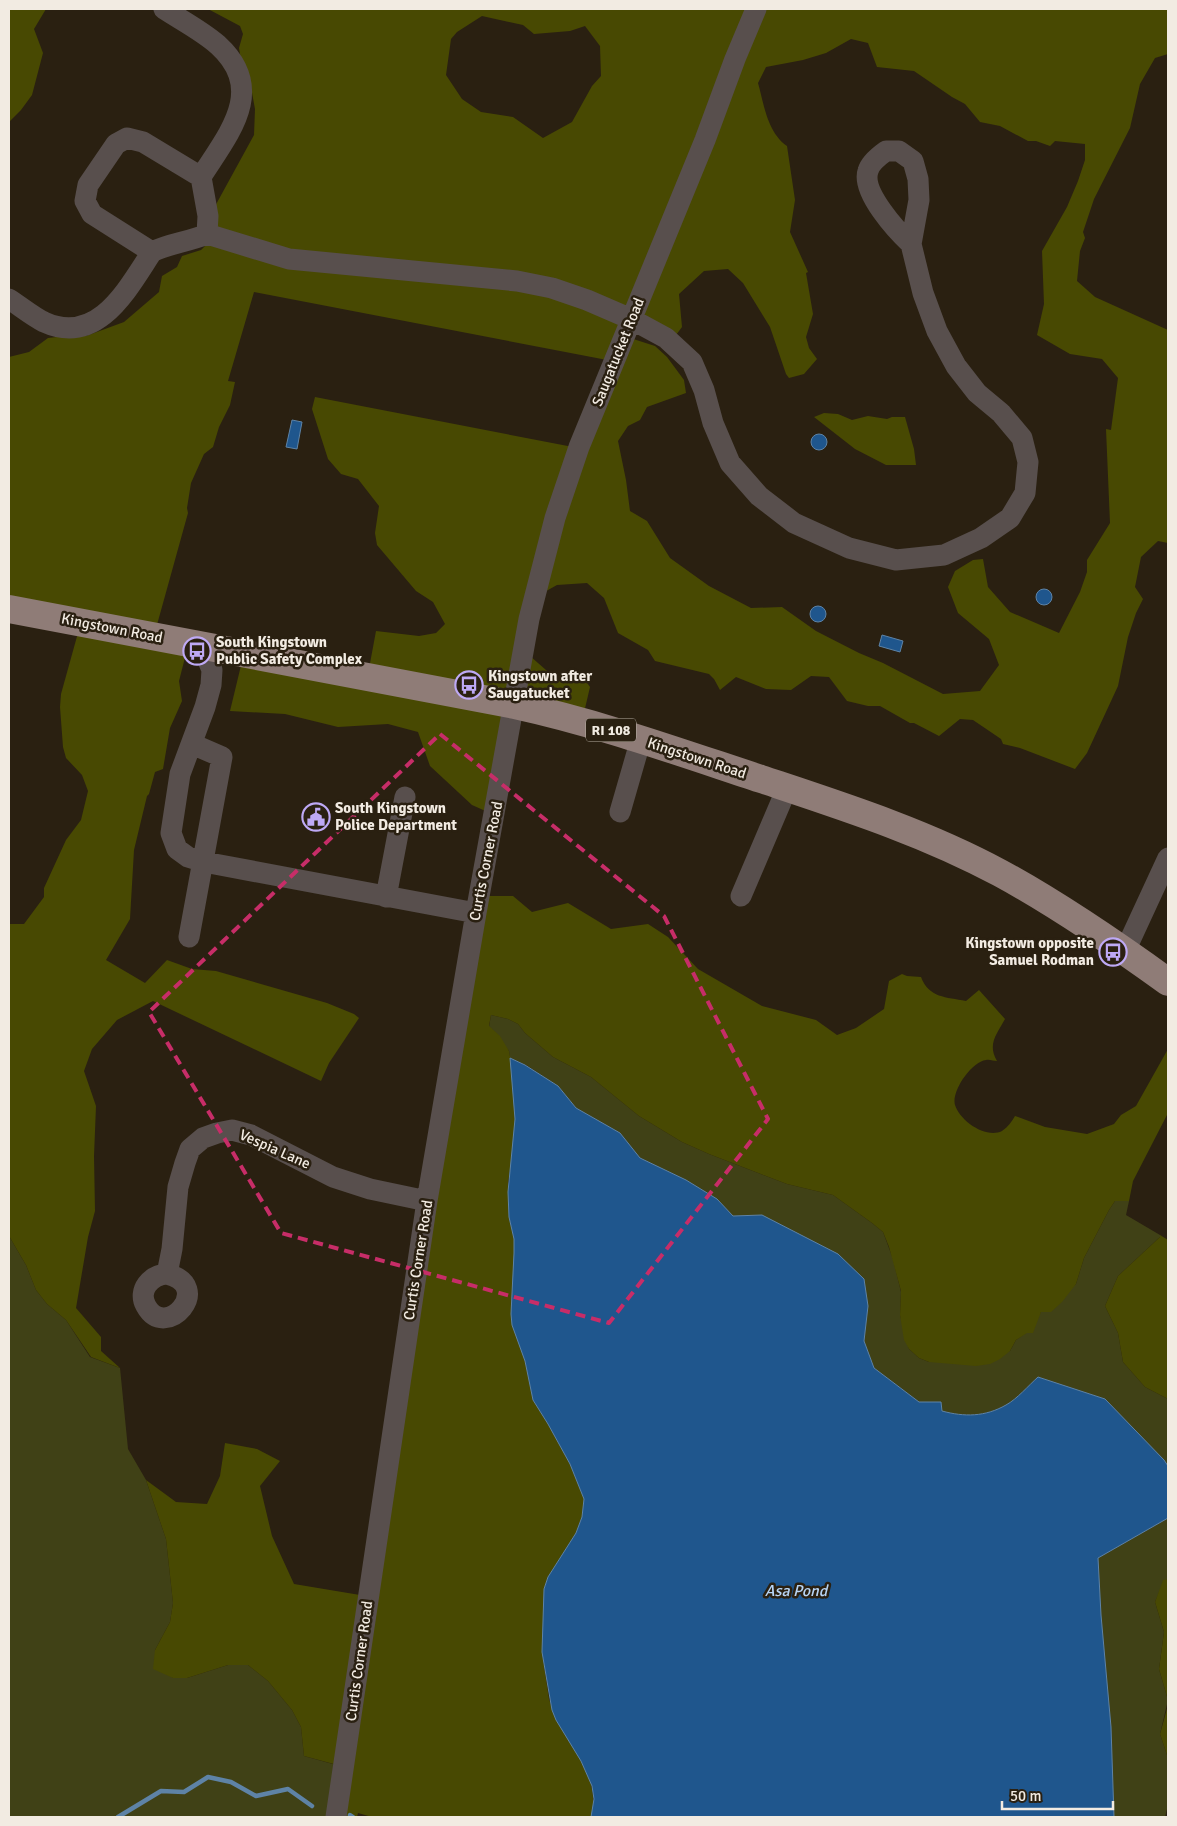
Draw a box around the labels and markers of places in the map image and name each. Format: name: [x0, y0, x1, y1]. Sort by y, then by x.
place label: South Kingstown Public Safety Complex: [216, 633, 363, 668]
bus stop icon: South Kingstown Public Safety Complex: [182, 636, 212, 666]
place label: Kingstown after Saugatucket: [488, 667, 592, 702]
bus stop icon: Kingstown after Saugatucket: [454, 670, 484, 700]
place label: South Kingstown Police Department: [335, 799, 457, 834]
public building icon: South Kingstown Police Department: [301, 802, 331, 832]
place label: Kingstown opposite Samuel Rodman: [965, 934, 1094, 969]
bus stop icon: Kingstown opposite Samuel Rodman: [1098, 937, 1128, 967]

